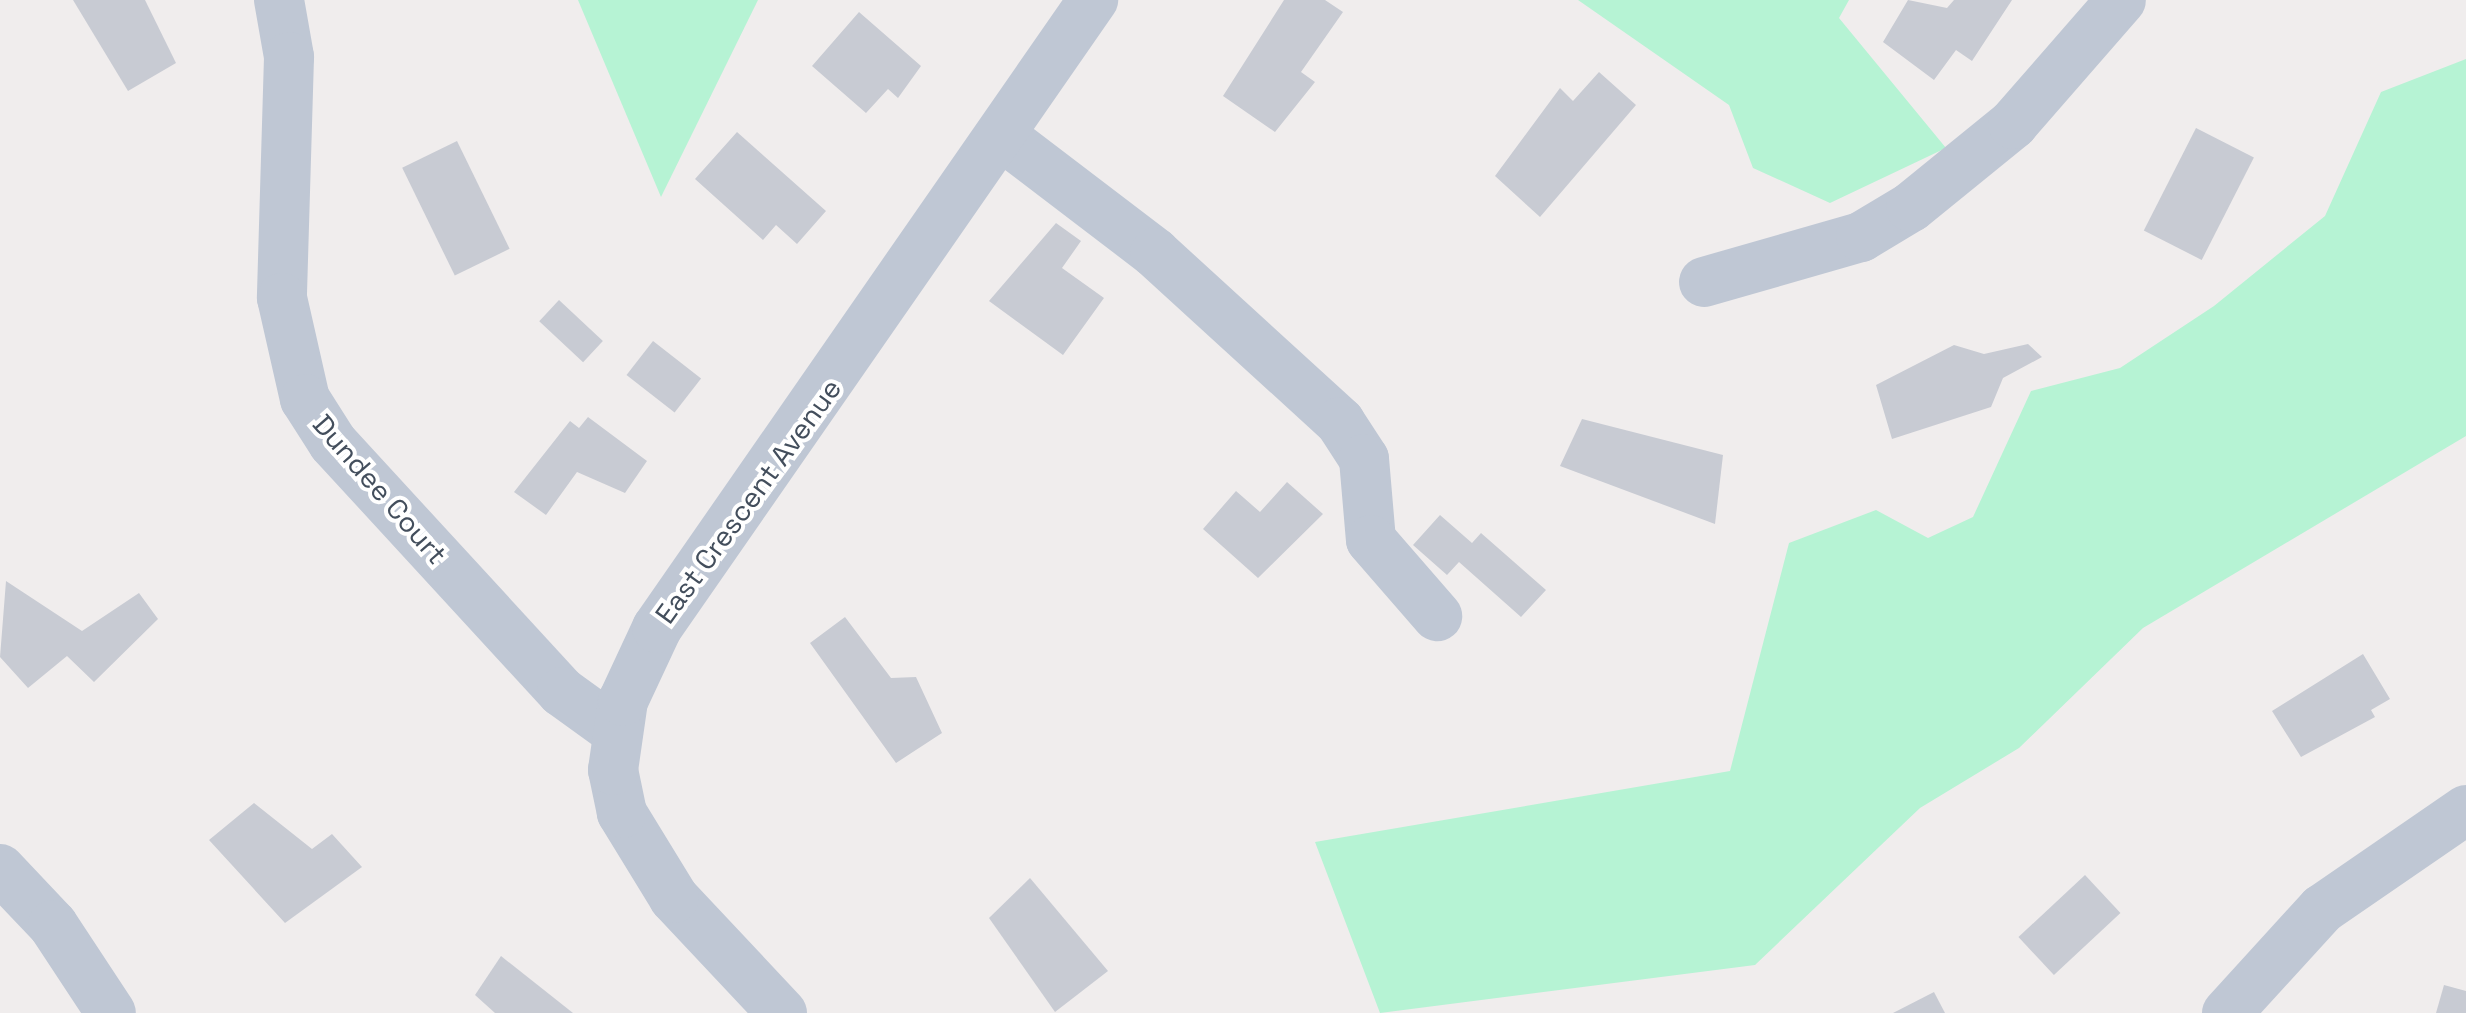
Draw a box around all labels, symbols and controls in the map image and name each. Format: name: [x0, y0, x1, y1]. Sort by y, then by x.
street label: East Crescent Avenue: [648, 372, 848, 630]
street label: Dundee Court: [306, 407, 454, 571]

